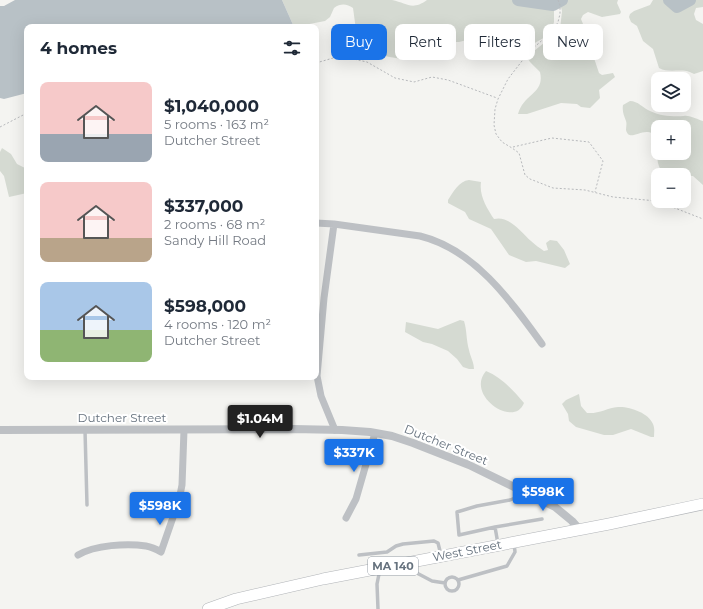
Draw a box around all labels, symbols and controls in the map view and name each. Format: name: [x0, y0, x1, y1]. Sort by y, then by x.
chip: Buy: [331, 24, 387, 60]
chip: Rent: [395, 24, 456, 60]
chip: Filters: [464, 24, 535, 60]
chip: New: [543, 24, 603, 60]
icon: filters: [281, 37, 303, 59]
text: 4 homes: [40, 38, 117, 58]
map controls: [651, 72, 691, 208]
button: layers: [651, 72, 691, 112]
text: $1,040,000: [164, 96, 259, 116]
icon: home: [72, 98, 120, 146]
text: 5 rooms · 163 m²: [164, 116, 269, 132]
button: +: [651, 120, 691, 160]
text: Dutcher Street: [164, 132, 260, 148]
button: −: [651, 168, 691, 208]
text: $337,000: [164, 196, 243, 216]
icon: home: [72, 198, 120, 246]
text: 2 rooms · 68 m²: [164, 216, 265, 232]
text: Sandy Hill Road: [164, 232, 266, 248]
text: $598,000: [164, 296, 246, 316]
icon: home: [72, 298, 120, 346]
text: 4 rooms · 120 m²: [164, 316, 271, 332]
text: Dutcher Street: [164, 332, 260, 348]
pin: $1.04M: [227, 405, 293, 439]
street label: Dutcher Street: [78, 410, 167, 425]
text: $1.04M: [237, 410, 283, 426]
street label: Dutcher Street: [402, 421, 490, 468]
pin: $337K: [326, 439, 382, 473]
text: $337K: [333, 444, 375, 460]
pin: $598K: [515, 478, 571, 512]
text: $598K: [522, 483, 564, 499]
pin: $598K: [132, 492, 188, 526]
text: $598K: [139, 497, 181, 513]
street label: West Street: [431, 536, 503, 565]
road number: MA 140: [368, 557, 418, 575]

